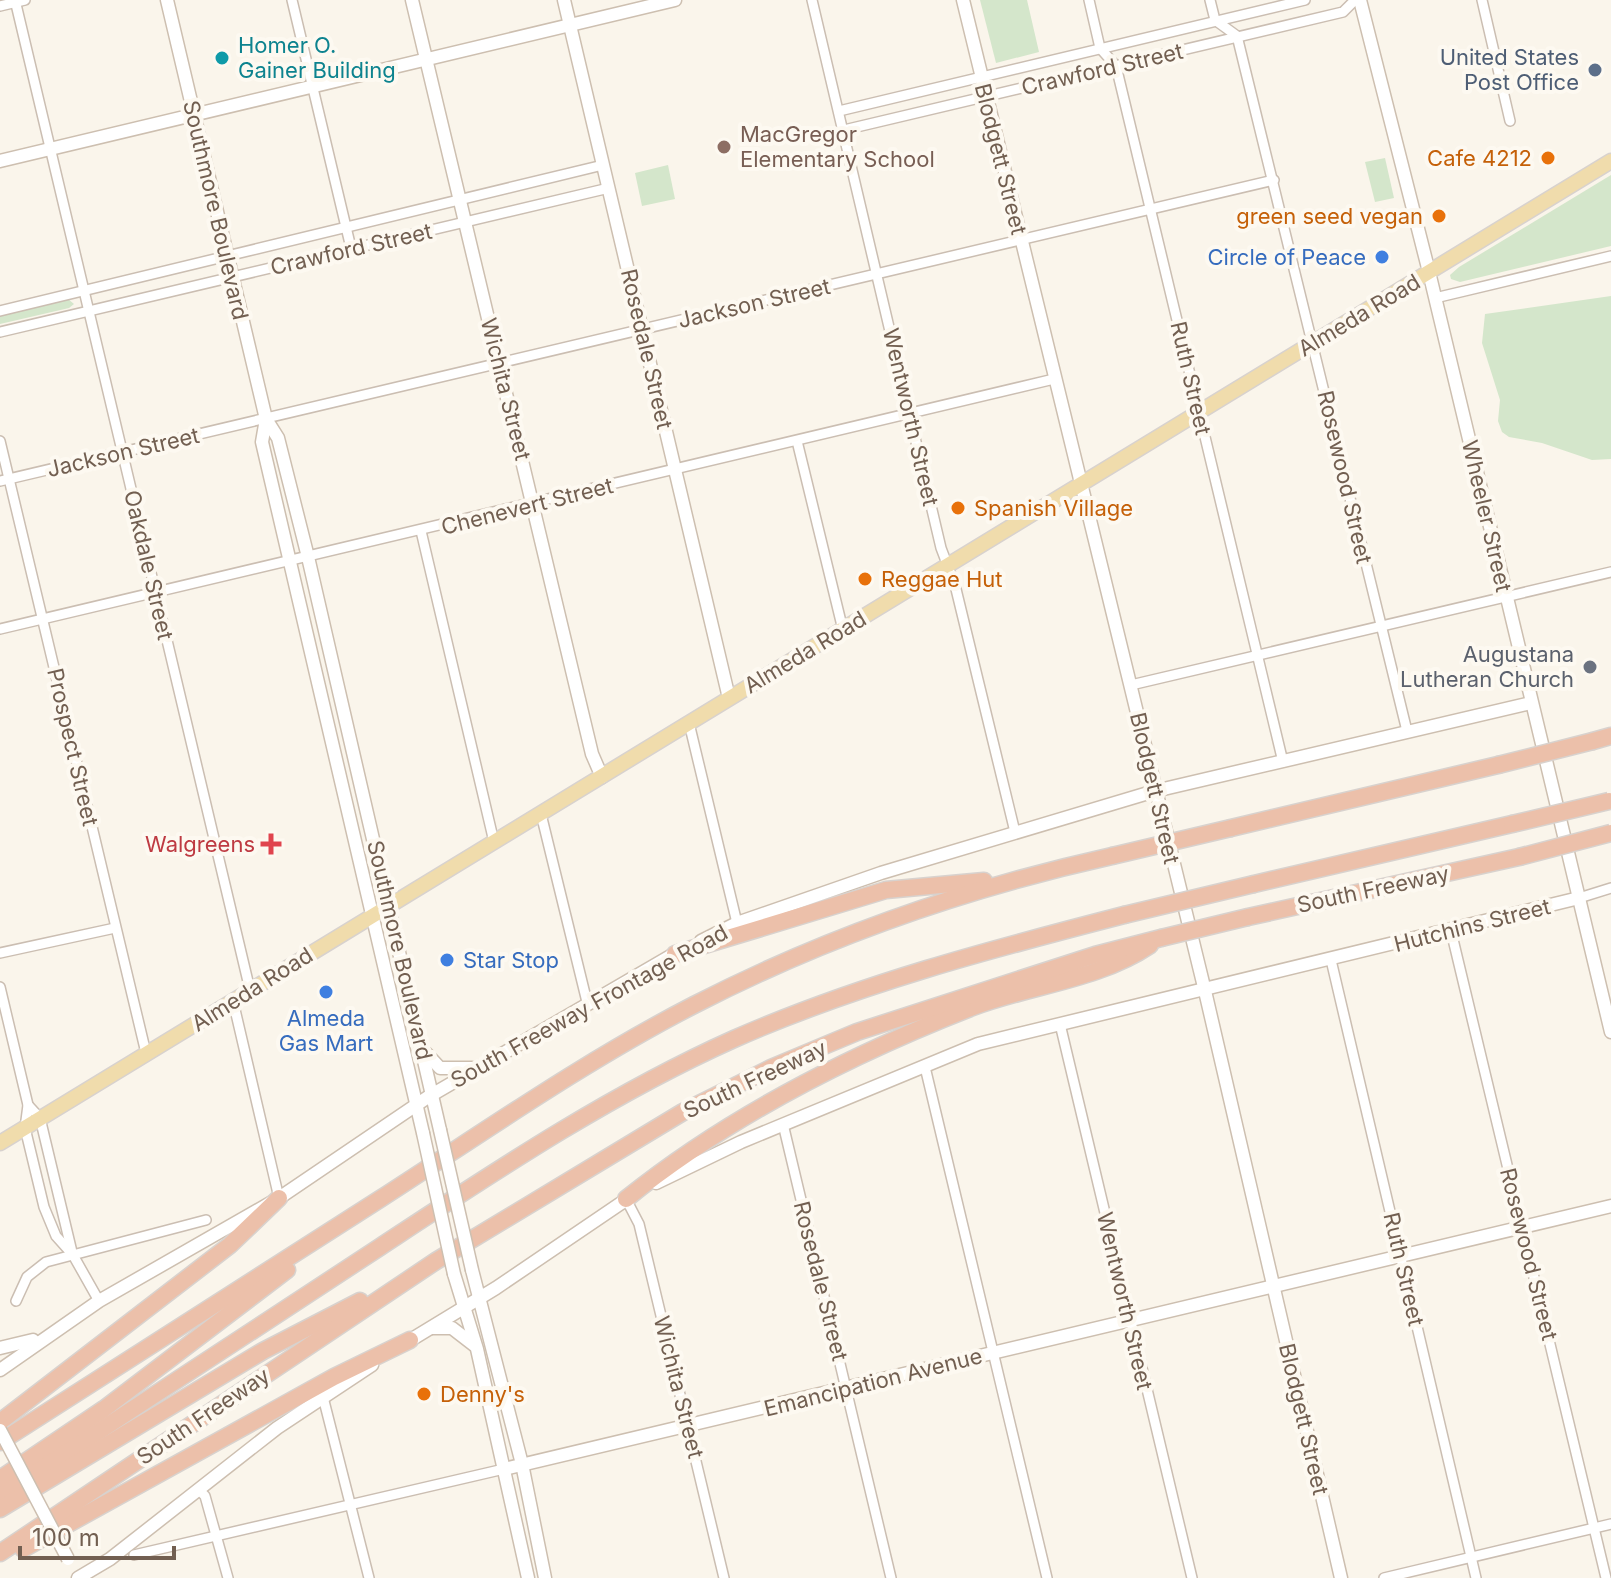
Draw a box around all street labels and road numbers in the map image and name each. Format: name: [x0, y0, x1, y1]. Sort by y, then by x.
street label: Crawford Street: [1019, 38, 1185, 100]
street label: Blodgett Street: [970, 81, 1032, 237]
street label: Southmore Boulevard: [178, 98, 254, 322]
street label: Crawford Street: [268, 218, 434, 280]
street label: Rosedale Street: [616, 266, 678, 432]
street label: Almeda Road: [1293, 268, 1425, 362]
street label: Jackson Street: [675, 273, 833, 333]
street label: Wichita Street: [476, 315, 536, 463]
street label: Ruth Street: [1165, 319, 1217, 437]
street label: Wentworth Street: [878, 325, 944, 509]
street label: Rosewood Street: [1312, 388, 1378, 566]
street label: Jackson Street: [44, 422, 202, 482]
street label: Wheeler Street: [1457, 438, 1517, 594]
street label: Chenevert Street: [438, 472, 616, 540]
street label: Oakdale Street: [119, 488, 179, 642]
street label: Almeda Road: [739, 605, 871, 699]
street label: Prospect Street: [42, 666, 104, 828]
street label: Blodgett Street: [1125, 710, 1185, 866]
street label: Southmore Boulevard: [362, 838, 438, 1062]
street label: South Freeway: [1295, 860, 1451, 918]
street label: Hutchins Street: [1391, 893, 1553, 957]
street label: South Freeway Frontage Road: [446, 919, 732, 1093]
street label: Almeda Road: [187, 941, 317, 1037]
street label: South Freeway: [679, 1035, 831, 1123]
street label: Rosewood Street: [1495, 1165, 1563, 1343]
street label: Rosedale Street: [789, 1198, 853, 1364]
street label: Wentworth Street: [1092, 1209, 1158, 1393]
street label: Ruth Street: [1378, 1210, 1430, 1328]
street label: Wichita Street: [649, 1313, 709, 1461]
street label: Blodgett Street: [1274, 1341, 1334, 1497]
street label: Emancipation Avenue: [761, 1342, 985, 1422]
street label: South Freeway: [132, 1362, 274, 1470]

